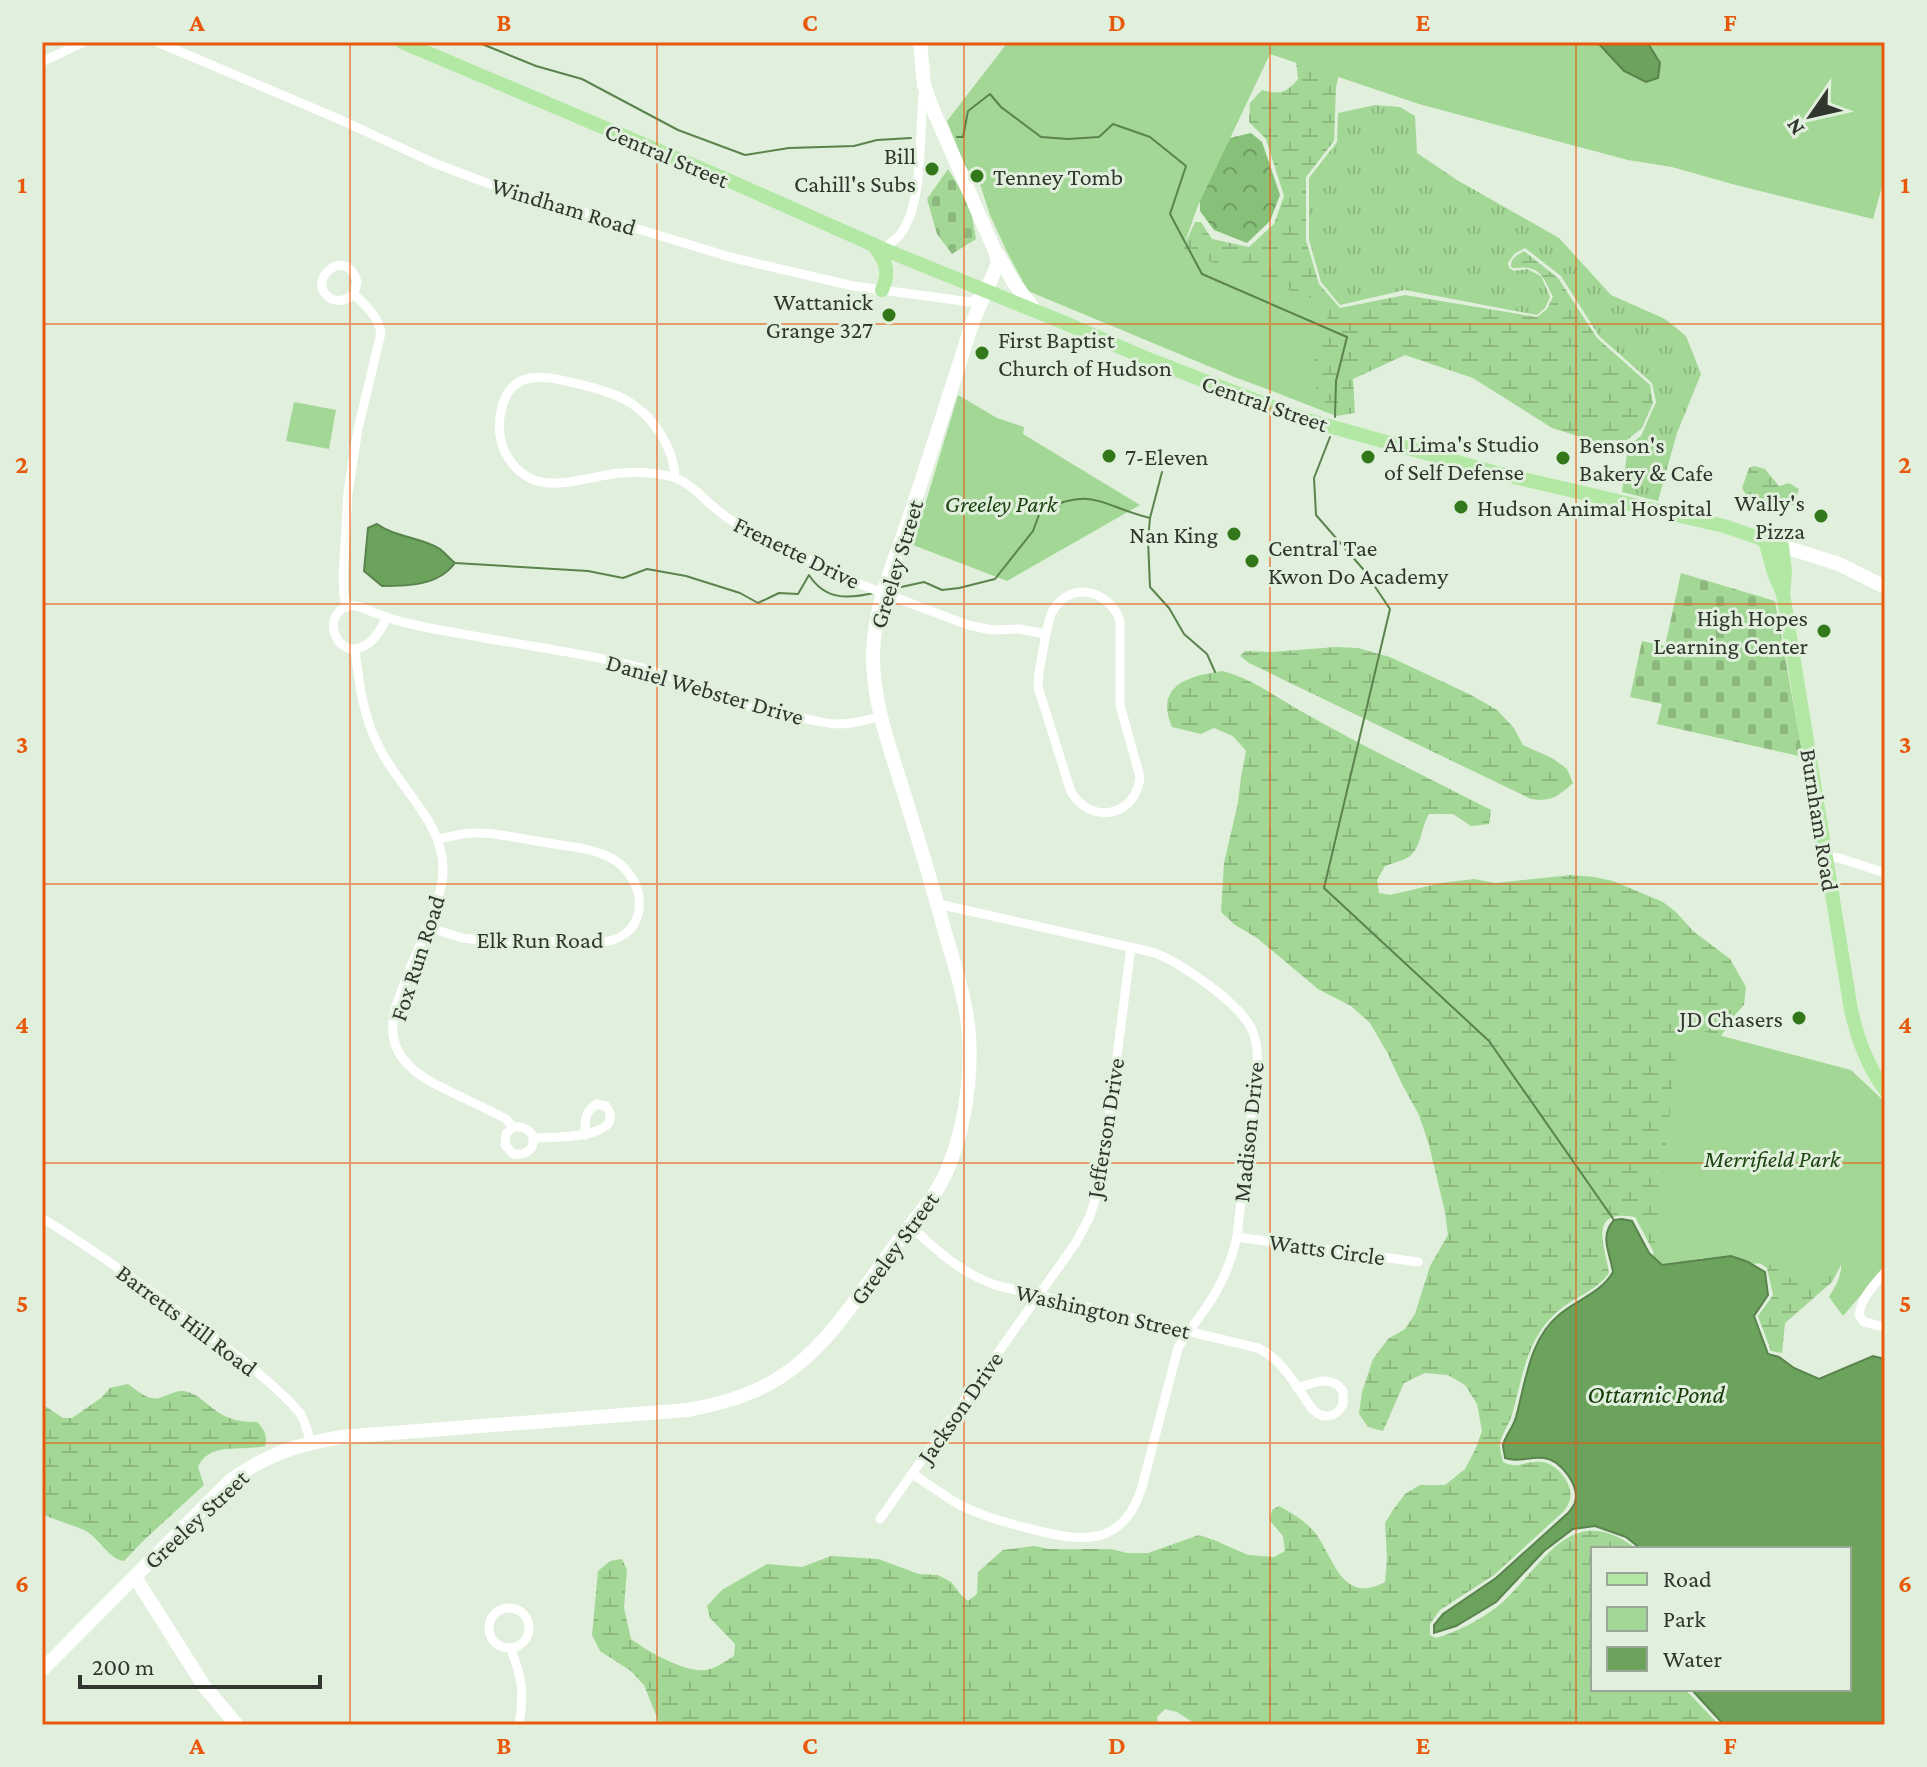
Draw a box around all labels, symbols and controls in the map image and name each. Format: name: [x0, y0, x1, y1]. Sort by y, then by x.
text: A: [188, 8, 205, 37]
text: B: [496, 8, 512, 37]
text: C: [802, 8, 818, 37]
text: D: [1108, 8, 1126, 37]
text: E: [1416, 8, 1431, 37]
text: F: [1723, 8, 1737, 37]
north arrow: [1771, 76, 1851, 156]
text: N: [1780, 114, 1809, 140]
street label: Central Street: [601, 117, 734, 194]
place label: Bill Cahill's Subs: [794, 142, 916, 197]
marker: Bill Cahill's Subs: [923, 160, 941, 178]
place label: Tenney Tomb: [993, 163, 1123, 190]
marker: Tenney Tomb: [968, 167, 986, 185]
text: 1: [17, 170, 27, 199]
text: 1: [1900, 170, 1910, 199]
street label: Windham Road: [488, 171, 640, 241]
place label: Wattanick Grange 327: [766, 288, 874, 343]
marker: Wattanick Grange 327: [880, 306, 898, 324]
place label: First Baptist Church of Hudson: [998, 326, 1172, 381]
marker: First Baptist Church of Hudson: [973, 344, 991, 362]
street label: Central Street: [1198, 369, 1333, 438]
place label: Al Lima's Studio of Self Defense: [1384, 430, 1539, 485]
place label: Benson's Bakery & Cafe: [1579, 431, 1713, 486]
place label: 7-Eleven: [1125, 443, 1209, 470]
marker: 7-Eleven: [1100, 447, 1118, 465]
marker: Al Lima's Studio of Self Defense: [1359, 448, 1377, 466]
marker: Benson's Bakery & Cafe: [1554, 449, 1572, 467]
text: 2: [15, 450, 29, 479]
text: 2: [1898, 450, 1912, 479]
place label: Wally's Pizza: [1734, 489, 1805, 544]
park label: Greeley Park: [945, 490, 1059, 517]
place label: Hudson Animal Hospital: [1477, 494, 1712, 521]
street label: Greeley Street: [864, 496, 929, 631]
marker: Hudson Animal Hospital: [1452, 498, 1470, 516]
marker: Wally's Pizza: [1812, 507, 1830, 525]
street label: Frenette Drive: [730, 510, 864, 594]
place label: Nan King: [1129, 521, 1218, 548]
marker: Nan King: [1225, 525, 1243, 543]
place label: Central Tae Kwon Do Academy: [1268, 534, 1449, 589]
marker: Central Tae Kwon Do Academy: [1243, 552, 1261, 570]
place label: High Hopes Learning Center: [1653, 604, 1808, 659]
marker: High Hopes Learning Center: [1815, 622, 1833, 640]
street label: Daniel Webster Drive: [603, 648, 807, 730]
text: 3: [16, 730, 28, 759]
text: 3: [1899, 730, 1911, 759]
street label: Burnham Road: [1795, 747, 1845, 893]
street label: Fox Run Road: [384, 891, 450, 1024]
street label: Elk Run Road: [476, 926, 604, 953]
place label: JD Chasers: [1677, 1005, 1783, 1032]
marker: JD Chasers: [1790, 1009, 1808, 1027]
text: 4: [15, 1010, 29, 1039]
text: 4: [1898, 1010, 1912, 1039]
street label: Jefferson Drive: [1080, 1056, 1129, 1202]
street label: Madison Drive: [1227, 1061, 1269, 1203]
park label: Merrifield Park: [1703, 1145, 1842, 1172]
street label: Greeley Street: [844, 1185, 945, 1310]
street label: Watts Circle: [1267, 1228, 1387, 1270]
street label: Barretts Hill Road: [112, 1258, 263, 1382]
street label: Washington Street: [1013, 1278, 1194, 1344]
text: 5: [16, 1289, 28, 1318]
text: 5: [1899, 1289, 1911, 1318]
street label: Jackson Drive: [910, 1346, 1008, 1470]
water label: Ottarnic Pond: [1587, 1380, 1725, 1409]
street label: Greeley Street: [138, 1463, 255, 1574]
legend: [1591, 1547, 1851, 1691]
text: Road: [1663, 1565, 1712, 1592]
text: 6: [15, 1569, 29, 1598]
text: 6: [1898, 1569, 1912, 1598]
text: Park: [1663, 1605, 1706, 1632]
scale bar: [80, 1639, 320, 1689]
text: Water: [1663, 1645, 1722, 1672]
text: 200 m: [92, 1653, 154, 1680]
text: A: [188, 1731, 205, 1760]
text: B: [496, 1731, 512, 1760]
text: C: [802, 1731, 818, 1760]
text: D: [1108, 1731, 1126, 1760]
text: E: [1416, 1731, 1431, 1760]
text: F: [1723, 1731, 1737, 1760]

